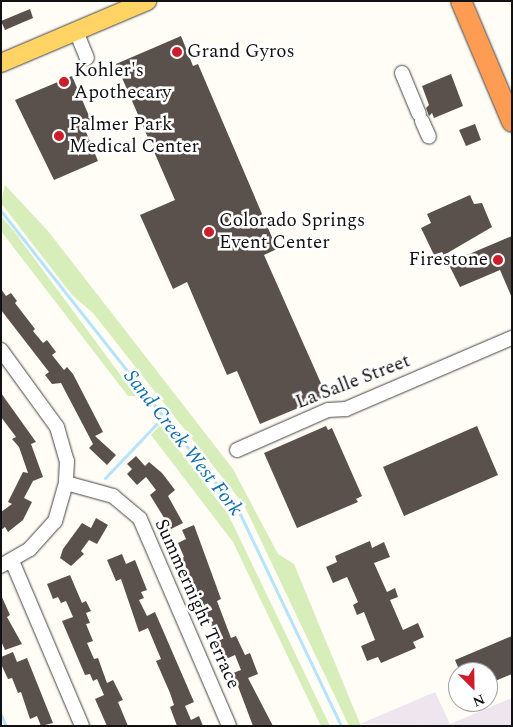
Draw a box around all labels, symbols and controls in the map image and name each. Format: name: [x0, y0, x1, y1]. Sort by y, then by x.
place label: Grand Gyros: [187, 41, 295, 63]
marker: Grand Gyros: [171, 46, 183, 58]
place label: Kohler's Apothecary: [74, 60, 171, 104]
marker: Kohler's Apothecary: [58, 76, 70, 88]
place label: Palmer Park Medical Center: [69, 114, 199, 158]
marker: Palmer Park Medical Center: [53, 130, 65, 142]
place label: Colorado Springs Event Center: [219, 210, 365, 254]
marker: Colorado Springs Event Center: [203, 226, 215, 238]
place label: Firestone: [409, 249, 488, 271]
marker: Firestone: [492, 254, 504, 266]
street label: La Salle Street: [293, 350, 413, 414]
water label: Sand Creek West Fork: [118, 365, 248, 521]
street label: Summernight Terrace: [149, 515, 245, 693]
north arrow: [448, 662, 498, 712]
text: N: [469, 688, 488, 712]

